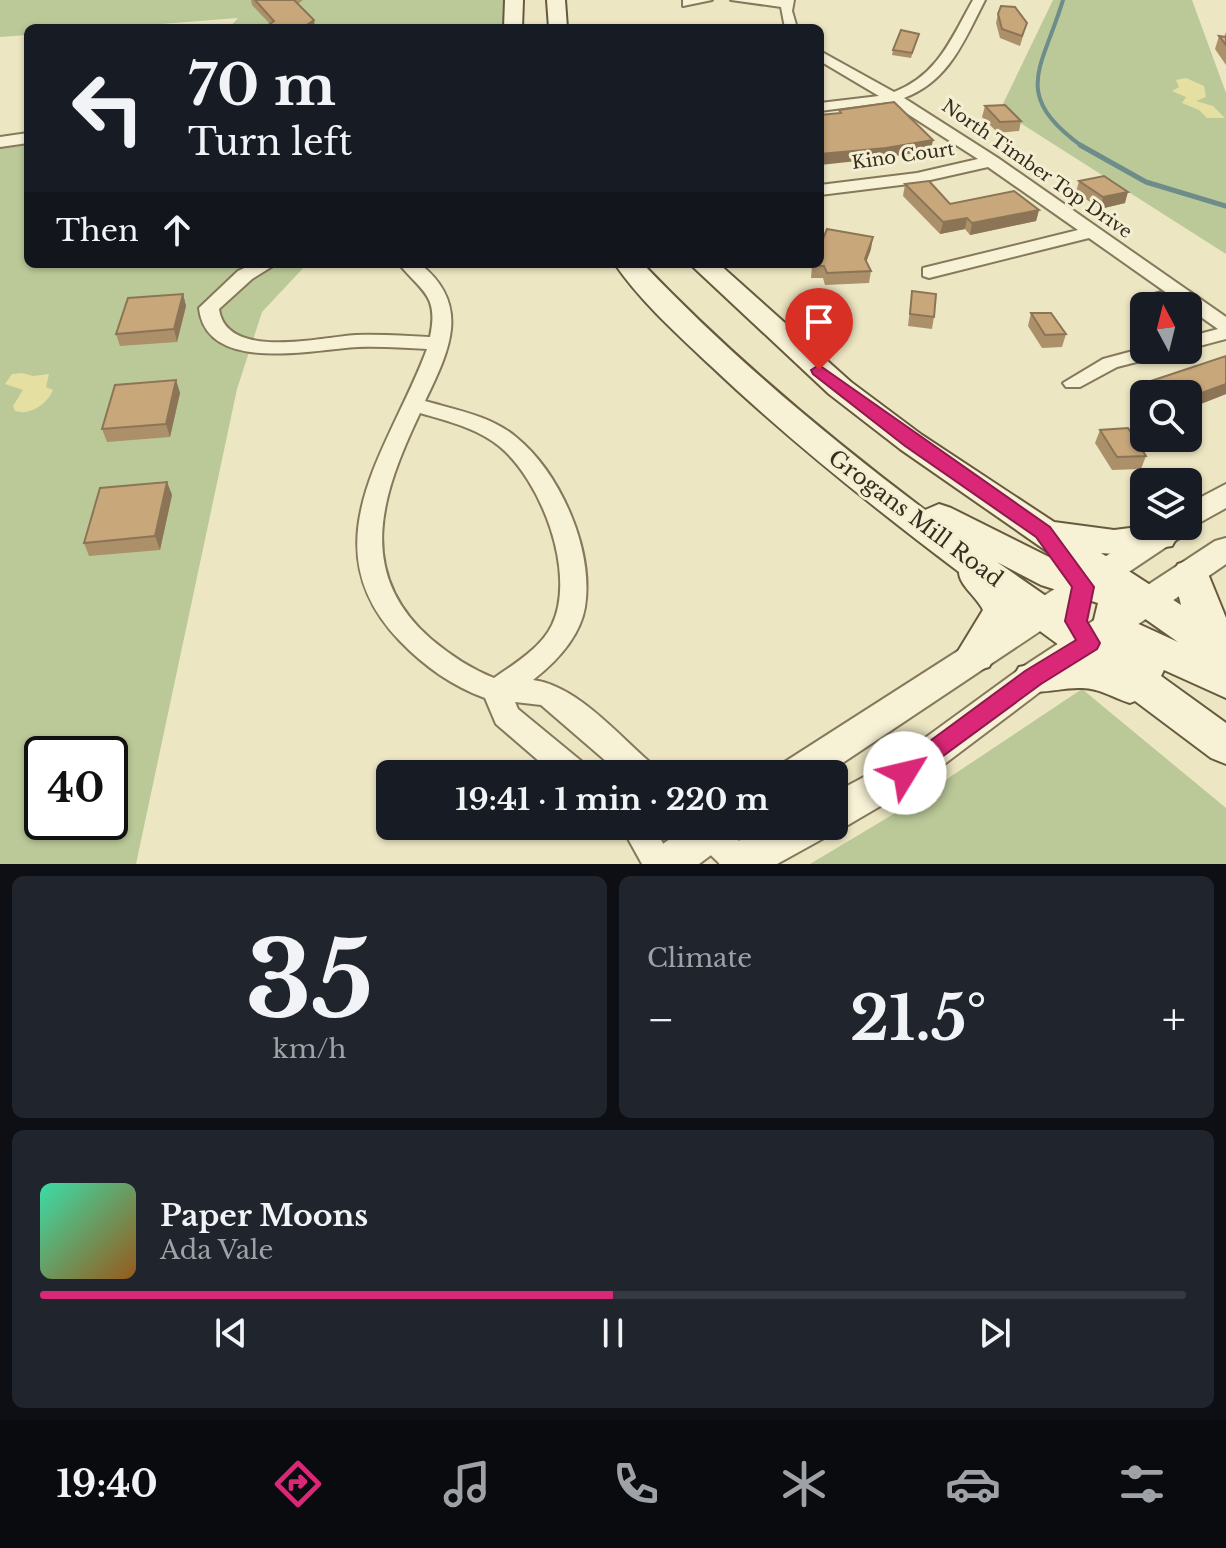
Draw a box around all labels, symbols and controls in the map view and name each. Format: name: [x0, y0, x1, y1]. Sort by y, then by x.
text: 70 m: [188, 51, 336, 120]
icon: left: [56, 56, 160, 160]
street label: North Timber Top Drive: [938, 95, 1136, 243]
text: Turn left: [188, 120, 352, 165]
street label: Kino Court: [850, 138, 956, 174]
icon: ahead: [155, 208, 199, 252]
text: Then: [56, 212, 139, 249]
pin: [785, 288, 853, 370]
north arrow: [1130, 292, 1202, 364]
map controls: [1130, 292, 1202, 540]
icon: arrive: [797, 300, 841, 344]
button: search: [1130, 380, 1202, 452]
street label: Grogans Mill Road: [823, 444, 1008, 593]
button: layers: [1130, 468, 1202, 540]
position arrow: [863, 731, 947, 815]
speed limit sign: 40: [24, 736, 128, 840]
text: 19:41 · 1 min · 220 m: [455, 781, 769, 818]
text: 35: [245, 916, 374, 1045]
text: Climate: [647, 942, 752, 974]
text: 21.5°: [850, 982, 987, 1056]
text: −: [647, 992, 675, 1047]
text: +: [1162, 992, 1186, 1047]
text: km/h: [273, 1033, 346, 1065]
text: Paper Moons: [160, 1197, 368, 1234]
text: Ada Vale: [160, 1234, 273, 1266]
icon: previous: [209, 1311, 253, 1355]
icon: pause: [591, 1311, 635, 1355]
icon: next: [973, 1311, 1017, 1355]
icon: directions: [270, 1456, 326, 1512]
icon: music: [439, 1456, 495, 1512]
icon: phone: [608, 1456, 664, 1512]
icon: climate: [776, 1456, 832, 1512]
icon: car: [945, 1456, 1001, 1512]
icon: filters: [1114, 1456, 1170, 1512]
text: 19:40: [56, 1462, 158, 1507]

